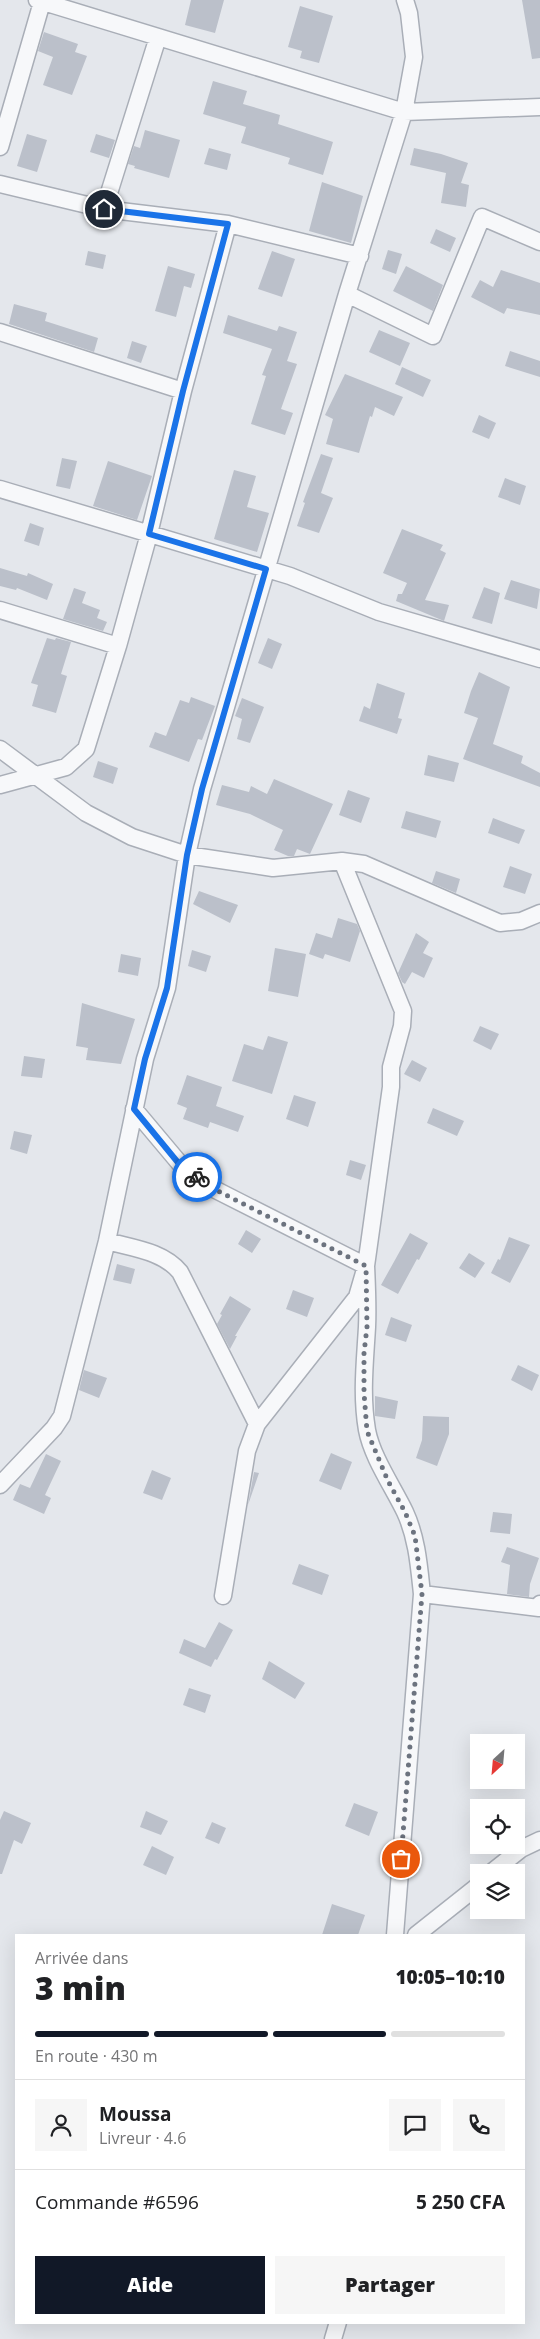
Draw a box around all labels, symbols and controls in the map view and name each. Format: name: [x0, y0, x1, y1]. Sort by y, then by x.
pin: [83, 188, 125, 230]
icon: home: [90, 195, 118, 223]
courier: [172, 1152, 222, 1202]
icon: bike: [183, 1163, 211, 1191]
north arrow: [470, 1734, 525, 1789]
map controls: [470, 1734, 525, 1919]
button: locate: [470, 1799, 525, 1854]
pin: [380, 1838, 422, 1880]
icon: bag: [387, 1845, 415, 1873]
button: layers: [470, 1864, 525, 1919]
text: Arrivée dans: [35, 1947, 128, 1969]
text: 10:05–10:10: [395, 1964, 505, 1990]
text: 3 min: [35, 1966, 126, 2009]
text: En route · 430 m: [35, 2045, 157, 2067]
button: person: [35, 2099, 87, 2151]
button: chat: [389, 2099, 441, 2151]
button: phone: [453, 2099, 505, 2151]
text: Moussa: [99, 2101, 172, 2127]
text: Livreur · 4.6: [99, 2127, 186, 2149]
text: Commande #6596: [35, 2189, 199, 2215]
text: 5 250 CFA: [416, 2189, 505, 2215]
button: Aide: [35, 2256, 265, 2314]
button: Partager: [275, 2256, 505, 2314]

